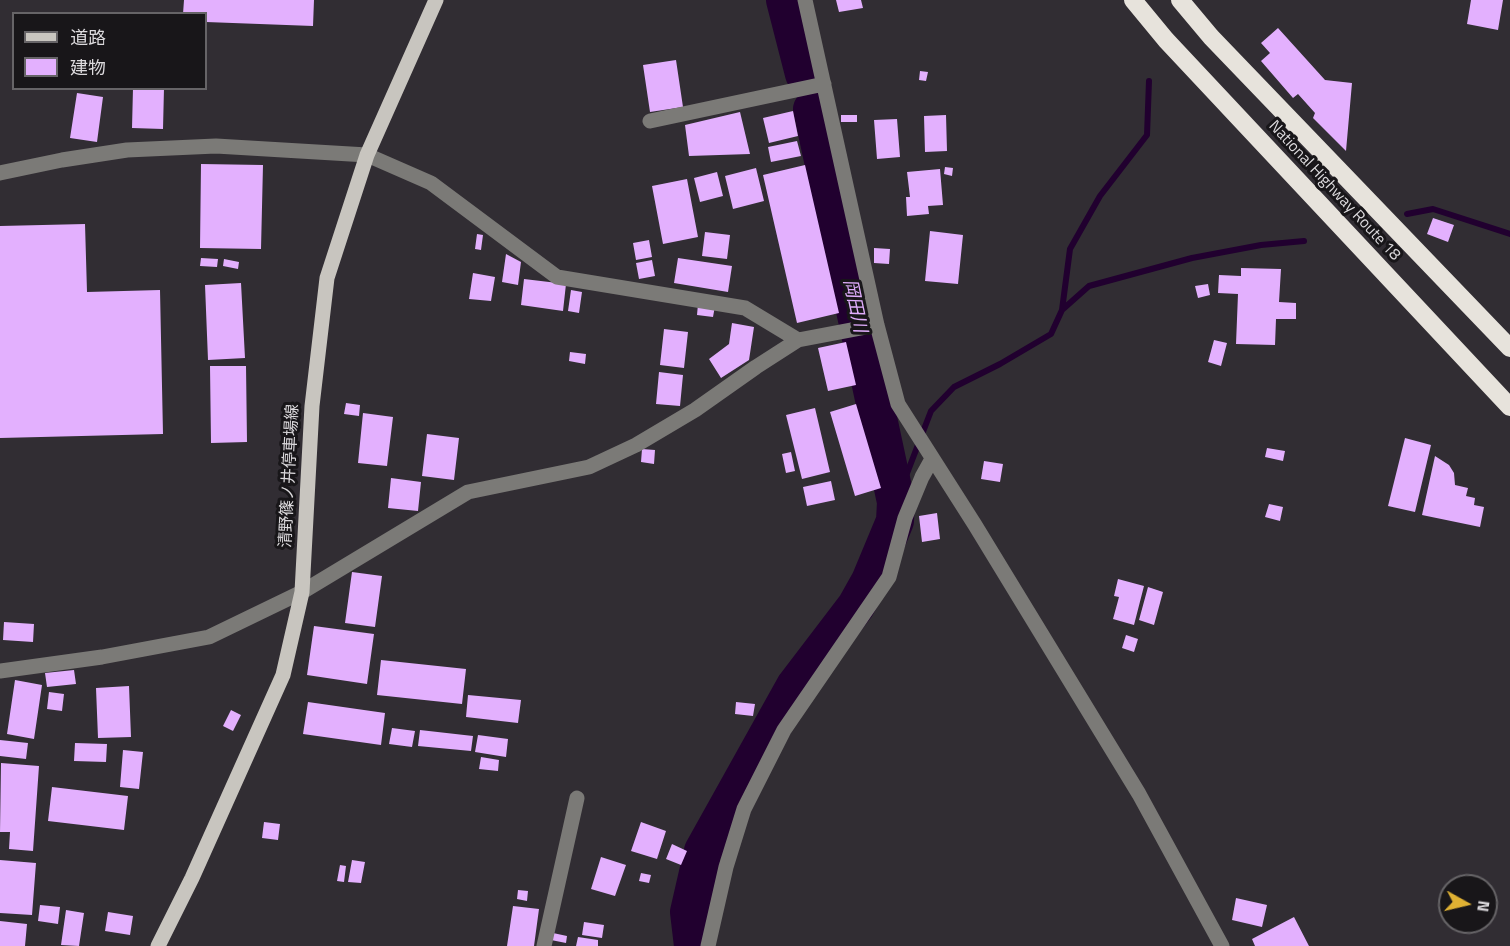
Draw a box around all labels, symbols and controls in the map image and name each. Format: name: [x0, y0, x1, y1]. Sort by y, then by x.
legend: [12, 12, 207, 90]
text: 道路: [70, 24, 106, 51]
text: 建物: [70, 54, 106, 81]
street label: National Highway Route 18: [1264, 117, 1404, 265]
water label: 岡田川: [838, 277, 870, 335]
street label: 清野篠ノ井停車場線: [277, 404, 303, 548]
north arrow: [1438, 874, 1498, 934]
text: N: [1471, 899, 1496, 913]

